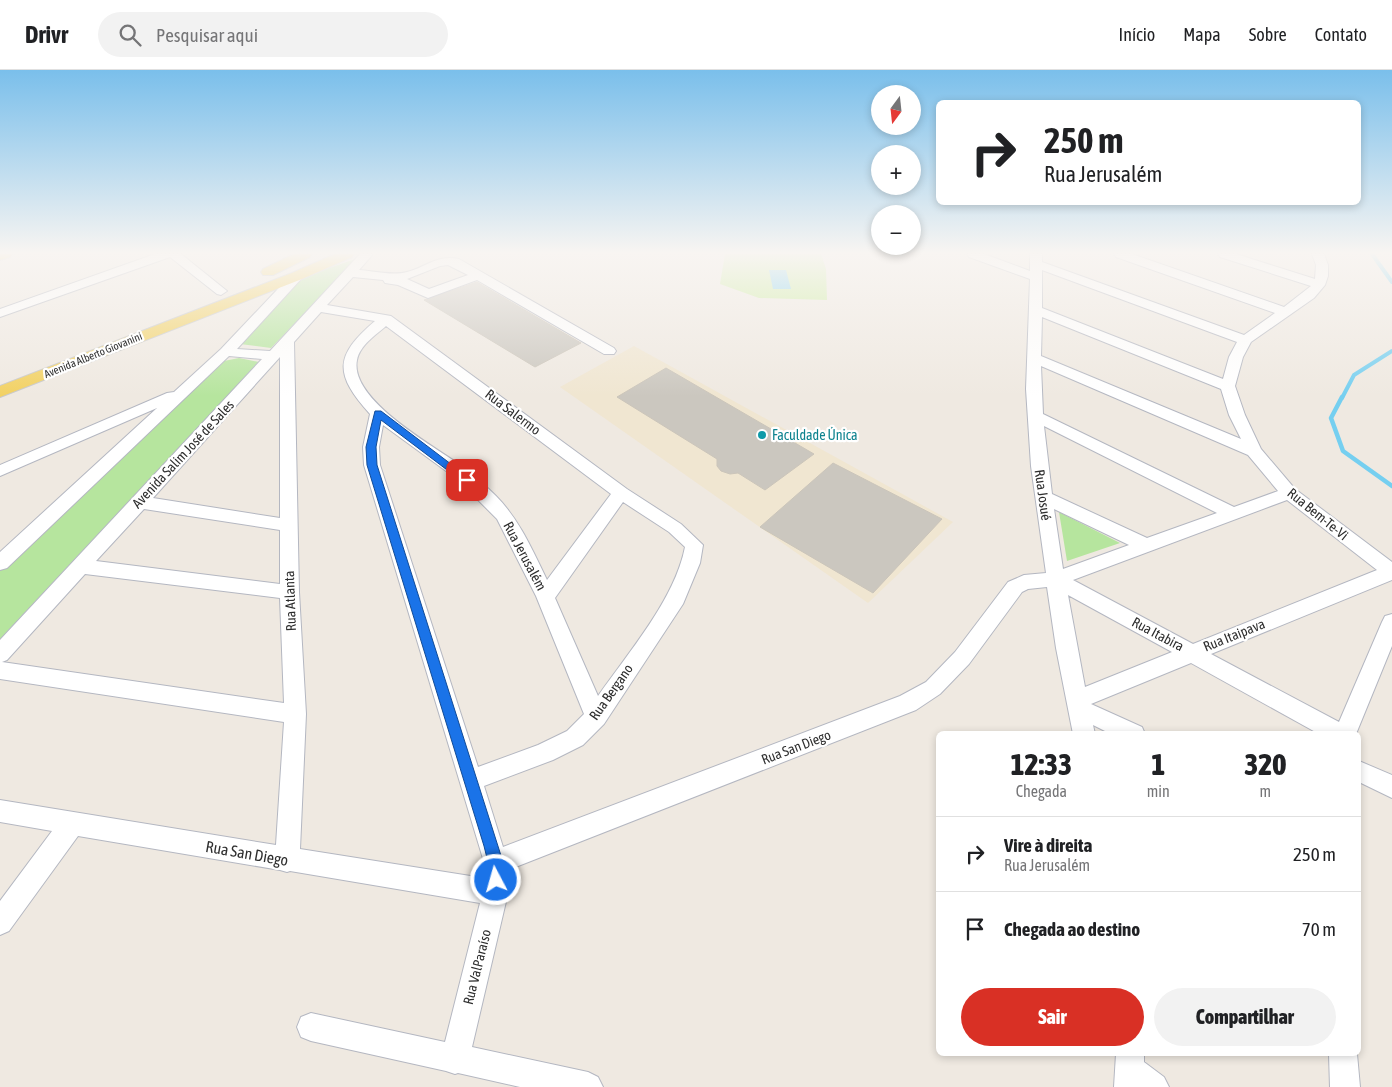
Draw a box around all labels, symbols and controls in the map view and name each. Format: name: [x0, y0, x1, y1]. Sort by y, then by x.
search box: [98, 12, 448, 57]
text: Drivr: [25, 21, 68, 48]
icon: search: [116, 21, 144, 49]
text: Pesquisar aqui: [156, 24, 258, 46]
text: Início: [1119, 24, 1155, 45]
text: Mapa: [1183, 24, 1221, 45]
text: Sobre: [1249, 24, 1287, 45]
text: Contato: [1315, 24, 1367, 45]
north arrow: [871, 85, 921, 135]
map controls: [871, 85, 921, 255]
icon: right: [961, 120, 1026, 185]
text: 250 m: [1044, 120, 1123, 160]
button: +: [871, 145, 921, 195]
text: Rua Jerusalém: [1044, 161, 1162, 187]
button: −: [871, 205, 921, 255]
street label: Avenida Alberto Giovanini: [42, 330, 144, 380]
street label: Rua Salermo: [482, 386, 544, 438]
street label: Avenida Salim José de Sales: [129, 397, 237, 511]
place label: Faculdade Única: [772, 427, 857, 443]
marker: Faculdade Única: [756, 429, 768, 441]
pin: [446, 459, 488, 501]
icon: arrive: [453, 466, 481, 494]
street label: Rua Josué: [1032, 468, 1054, 522]
street label: Rua Bem-Te-Vi: [1284, 485, 1352, 543]
street label: Rua Jerusalém: [500, 519, 550, 593]
street label: Rua Atlanta: [281, 570, 299, 632]
street label: Rua Itabira: [1129, 614, 1187, 654]
street label: Rua Itaipava: [1201, 615, 1267, 655]
street label: Rua Bergano: [586, 661, 636, 723]
street label: Rua San Diego: [759, 726, 833, 768]
text: 12:33: [1010, 747, 1072, 781]
text: 1: [1151, 747, 1165, 781]
text: 320: [1244, 747, 1286, 781]
text: Chegada: [1016, 782, 1067, 800]
text: min: [1147, 782, 1170, 800]
text: m: [1260, 782, 1271, 800]
text: Vire à direita: [1004, 834, 1092, 856]
street label: Rua San Diego: [204, 837, 290, 870]
icon: right: [961, 840, 989, 868]
text: 250 m: [1293, 843, 1336, 865]
position arrow: [469, 853, 521, 905]
text: Rua Jerusalém: [1004, 856, 1090, 874]
icon: arrive: [961, 915, 989, 943]
text: Chegada ao destino: [1004, 918, 1140, 940]
text: 70 m: [1302, 918, 1336, 940]
street label: Rua ValParaíso: [460, 928, 494, 1006]
button: Sair: [961, 988, 1144, 1046]
button: Compartilhar: [1154, 988, 1336, 1046]

